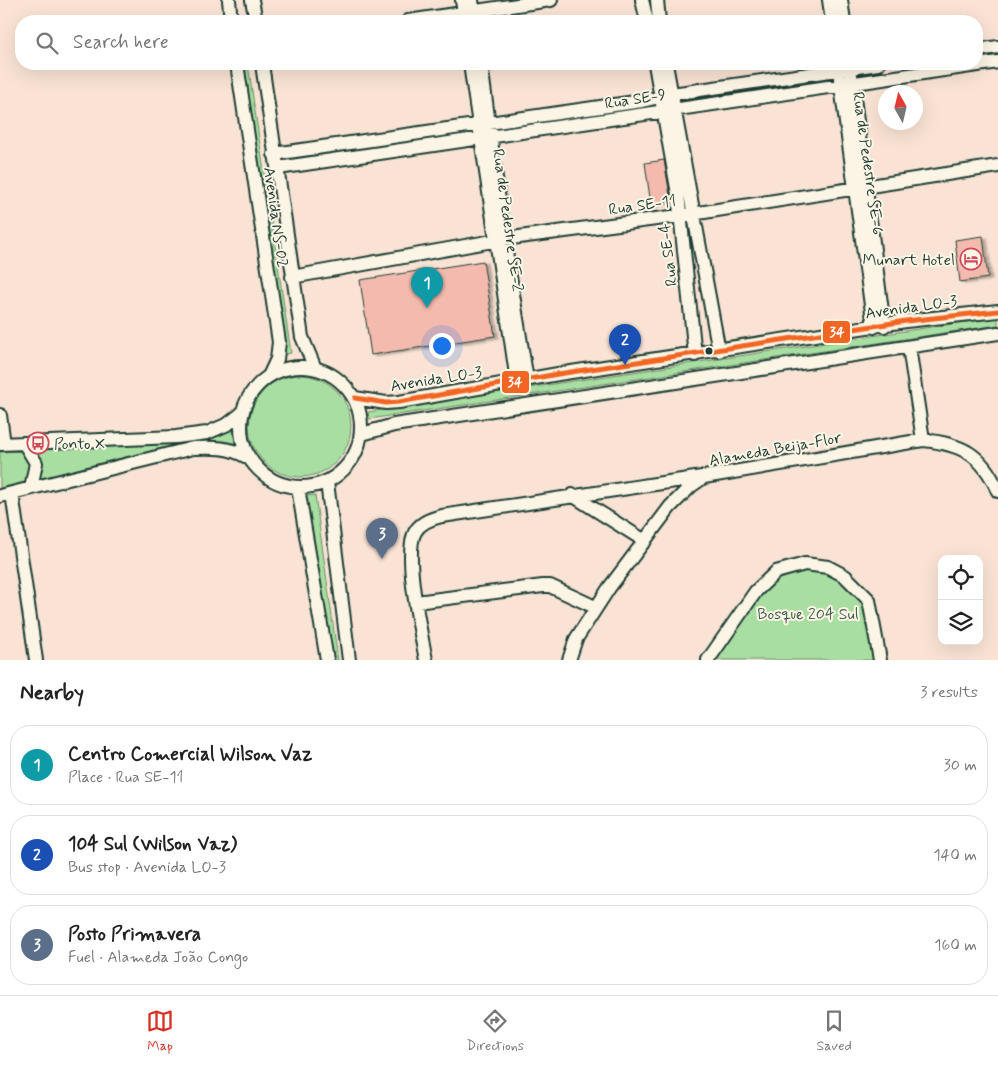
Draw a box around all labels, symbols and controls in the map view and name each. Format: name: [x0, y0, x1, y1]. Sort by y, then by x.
search box: [15, 15, 983, 70]
icon: search: [33, 29, 61, 57]
text: Search here: [73, 30, 169, 55]
street label: Rua SE-9: [603, 84, 668, 115]
north arrow: [878, 85, 923, 130]
street label: Rua de Pedestre SE-6: [847, 90, 888, 236]
street label: Rua de Pedestre SE-2: [487, 148, 528, 293]
street label: Avenida NS-02: [258, 166, 293, 269]
street label: Rua SE-11: [607, 190, 677, 221]
street label: Rua SE-4: [654, 222, 683, 287]
hotel icon: Munart Hotel: [959, 247, 983, 271]
place label: Munart Hotel: [863, 250, 955, 271]
pin: 1: [411, 267, 443, 308]
street label: Avenida LO-3: [864, 291, 959, 324]
line badge: 34: [822, 320, 851, 344]
text: 34: [830, 323, 845, 341]
pin: 2: [609, 324, 641, 365]
your location: [429, 333, 455, 359]
unlabelled marker: [704, 346, 714, 356]
street label: Avenida LO-3: [389, 362, 484, 397]
line badge: 34: [501, 370, 530, 394]
text: 34: [508, 373, 523, 391]
street label: Alameda Beija-Flor: [707, 427, 844, 471]
bus stop icon: Ponto X: [26, 431, 50, 455]
place label: Ponto X: [54, 434, 105, 455]
pin: 3: [366, 518, 398, 559]
map controls: [938, 555, 983, 645]
button: locate: [938, 555, 983, 600]
button: layers: [938, 600, 983, 645]
park label: Bosque 204 Sul: [757, 604, 859, 625]
text: Nearby: [20, 679, 84, 707]
text: 3 results: [920, 682, 978, 703]
text: Centro Comercial Wilson Vaz: [68, 742, 312, 767]
text: 1: [33, 755, 41, 776]
text: 30 m: [944, 755, 977, 776]
text: Place · Rua SE-11: [68, 767, 184, 788]
text: 104 Sul (Wilson Vaz): [68, 832, 237, 857]
text: 2: [33, 845, 41, 866]
text: 140 m: [933, 845, 977, 866]
text: Bus stop · Avenida LO-3: [68, 857, 226, 878]
text: Posto Primavera: [68, 922, 201, 947]
text: 3: [33, 935, 41, 956]
text: 160 m: [934, 935, 977, 956]
text: Fuel · Alameda João Congo: [68, 947, 248, 968]
tab: Map: [146, 1007, 174, 1055]
tab: Directions: [467, 1007, 524, 1055]
tab: Saved: [816, 1007, 852, 1055]

